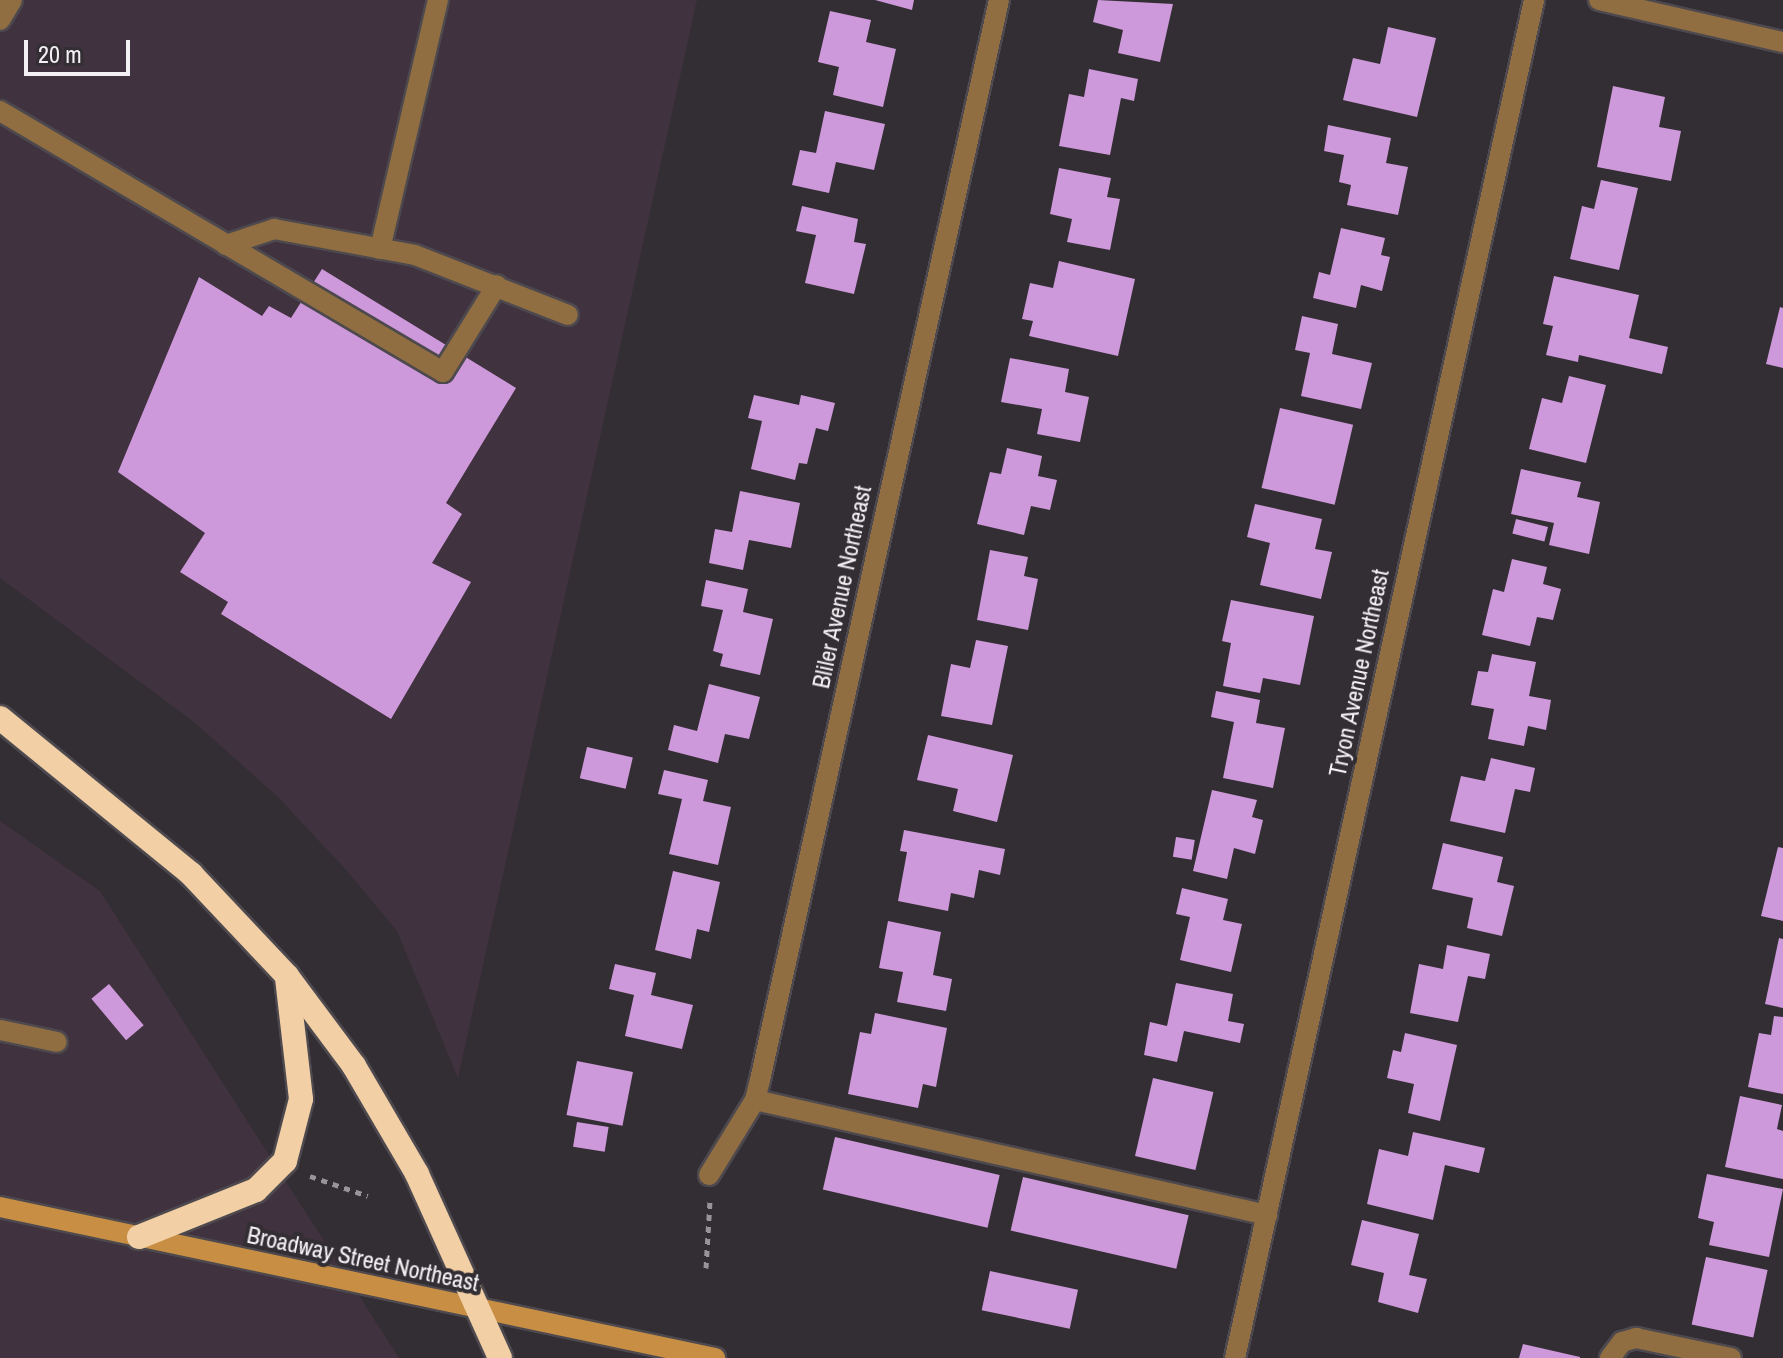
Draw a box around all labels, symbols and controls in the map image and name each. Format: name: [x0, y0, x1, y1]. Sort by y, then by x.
scale bar: [28, 24, 134, 74]
text: 20 m: [38, 38, 82, 70]
street label: Bliler Avenue Northeast: [806, 483, 878, 691]
street label: Tryon Avenue Northeast: [1323, 566, 1395, 780]
street label: Broadway Street Northeast: [244, 1220, 482, 1298]

